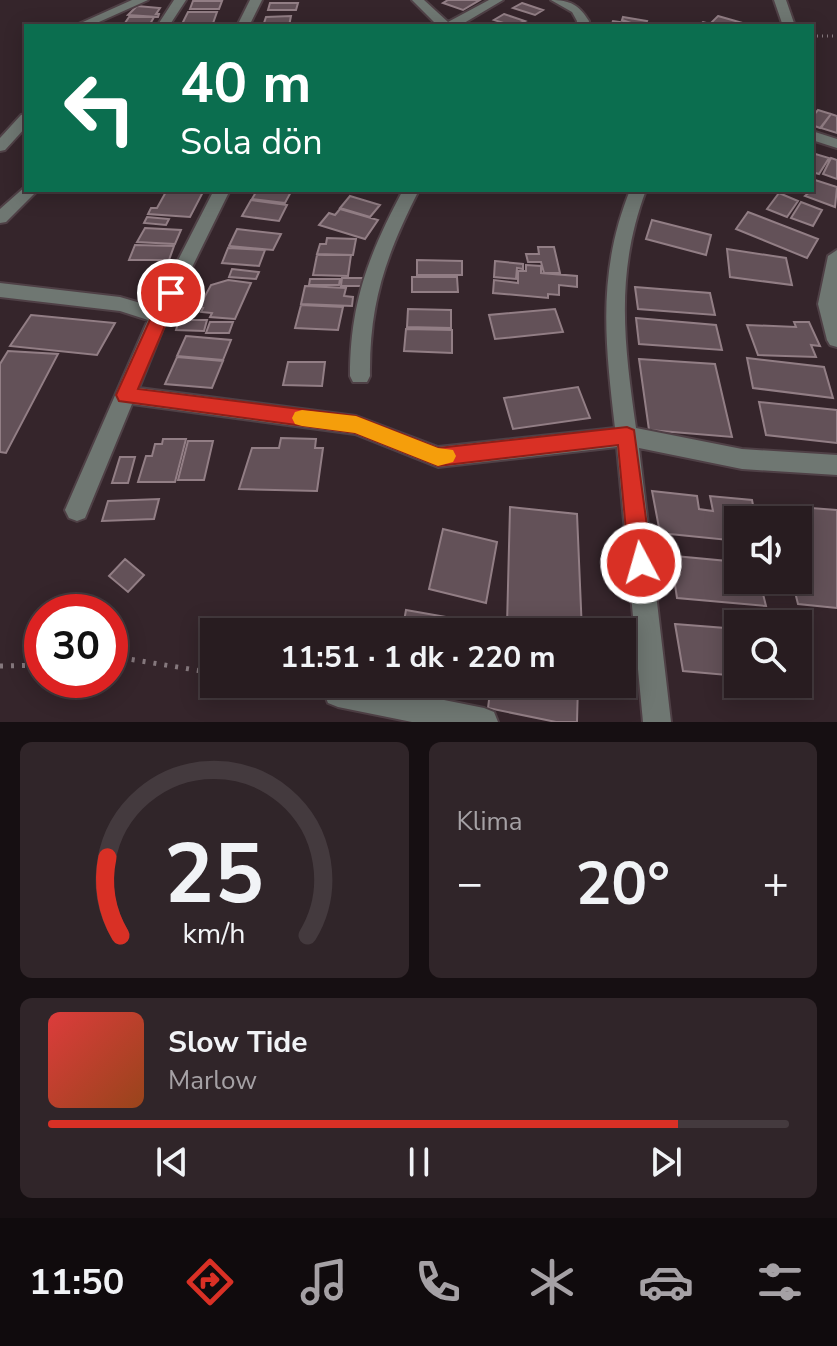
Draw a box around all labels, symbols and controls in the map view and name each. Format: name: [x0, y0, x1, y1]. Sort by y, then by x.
text: 40 m: [180, 45, 311, 122]
icon: left: [48, 56, 152, 160]
text: Sola dön: [180, 118, 323, 167]
pin: [137, 259, 205, 327]
icon: arrive: [149, 271, 193, 315]
map controls: [724, 506, 812, 698]
button: sound: [724, 506, 812, 594]
position arrow: [599, 521, 683, 605]
speed limit sign: 30: [24, 594, 128, 698]
button: search: [724, 610, 812, 698]
text: 11:51 · 1 dk · 220 m: [280, 637, 556, 678]
text: Klima: [457, 804, 523, 839]
text: 25: [164, 818, 264, 931]
text: 20°: [575, 843, 670, 925]
text: −: [457, 854, 483, 914]
text: +: [763, 854, 789, 914]
text: km/h: [183, 914, 246, 953]
text: Slow Tide: [168, 1022, 308, 1063]
text: Marlow: [168, 1063, 257, 1098]
icon: previous: [150, 1140, 194, 1184]
icon: pause: [397, 1140, 441, 1184]
icon: next: [644, 1140, 688, 1184]
icon: directions: [182, 1254, 238, 1310]
icon: music: [296, 1254, 352, 1310]
icon: phone: [410, 1254, 466, 1310]
icon: climate: [524, 1254, 580, 1310]
icon: car: [638, 1254, 694, 1310]
icon: filters: [752, 1254, 808, 1310]
text: 11:50: [29, 1258, 124, 1307]

